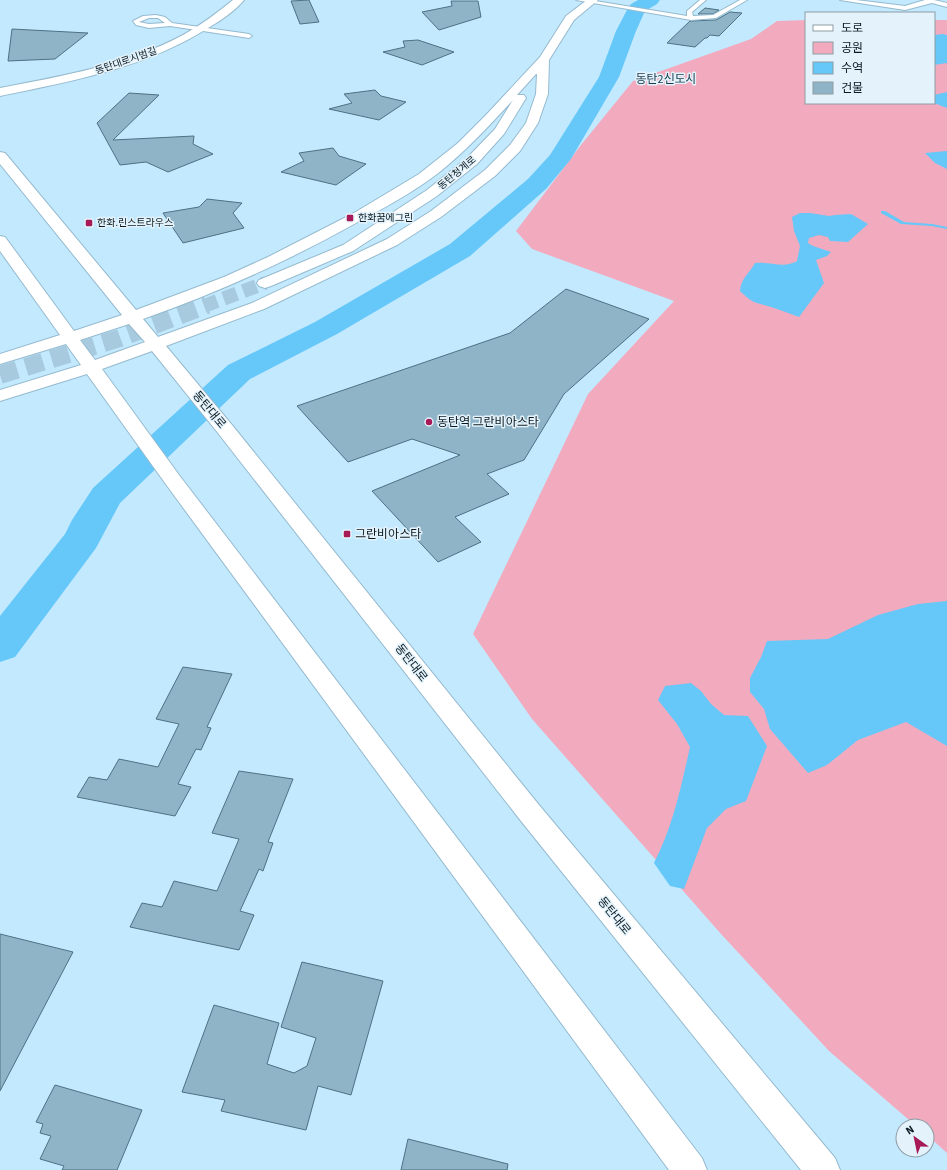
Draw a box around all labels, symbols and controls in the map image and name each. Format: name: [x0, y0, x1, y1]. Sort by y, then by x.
legend: [805, 12, 935, 104]
text: 도로: [841, 20, 863, 37]
text: 공원: [841, 40, 863, 57]
street label: 동탄대로시범길: [93, 44, 159, 78]
text: 수역: [841, 60, 863, 77]
district label: 동탄2신도시: [635, 71, 697, 88]
text: 건물: [841, 80, 863, 97]
street label: 동탄청계로: [435, 153, 479, 193]
place label: 한화꿈에그린: [358, 211, 413, 225]
marker: 한화꿈에그린: [345, 213, 355, 223]
place label: 한화.린스트라우스: [97, 216, 173, 230]
marker: 한화.린스트라우스: [84, 218, 94, 228]
street label: 동탄대로: [188, 388, 230, 432]
place label: 동탄역 그란비아스타: [437, 414, 539, 431]
marker: 동탄역 그란비아스타: [424, 417, 434, 427]
place label: 그란비아스타: [355, 526, 421, 543]
marker: 그란비아스타: [342, 529, 352, 539]
street label: 동탄대로: [391, 640, 431, 686]
street label: 동탄대로: [593, 893, 635, 939]
north arrow: [895, 1118, 935, 1158]
text: N: [903, 1122, 917, 1138]

